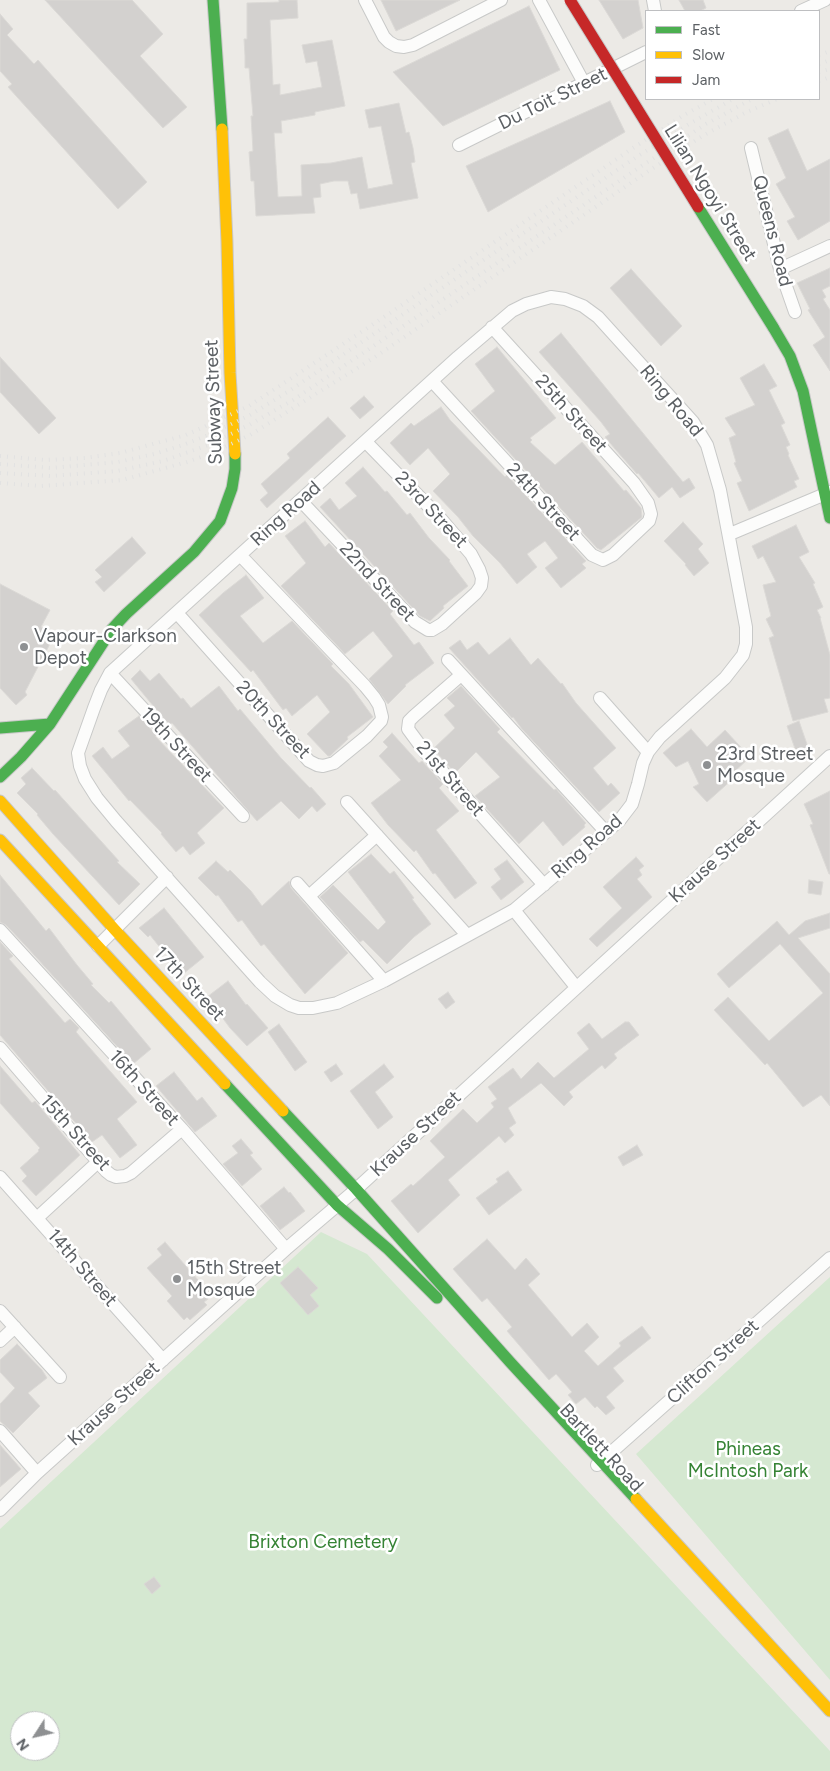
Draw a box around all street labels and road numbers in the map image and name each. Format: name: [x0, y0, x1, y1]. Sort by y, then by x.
street label: Du Toit Street: [495, 63, 611, 135]
street label: Lilian Ngoyi Street: [659, 120, 761, 266]
street label: Queens Road: [747, 173, 797, 289]
street label: Subway Street: [200, 339, 228, 465]
street label: Ring Road: [634, 361, 708, 441]
street label: 25th Street: [530, 370, 612, 458]
street label: 24th Street: [501, 458, 585, 546]
street label: 23rd Street: [390, 467, 472, 553]
street label: Ring Road: [246, 477, 326, 551]
street label: 22nd Street: [334, 537, 420, 627]
street label: 20th Street: [231, 676, 315, 764]
street label: 19th Street: [136, 703, 216, 787]
street label: 21st Street: [411, 737, 489, 821]
street label: Ring Road: [547, 810, 627, 884]
street label: Krause Street: [664, 814, 766, 908]
street label: 17th Street: [149, 942, 229, 1026]
street label: 16th Street: [104, 1045, 184, 1131]
street label: Krause Street: [366, 1086, 466, 1182]
street label: 15th Street: [35, 1090, 115, 1176]
street label: 14th Street: [42, 1225, 122, 1311]
street label: Clifton Street: [662, 1315, 764, 1409]
street label: Krause Street: [63, 1357, 165, 1451]
street label: Bartlett Road: [554, 1399, 648, 1497]

